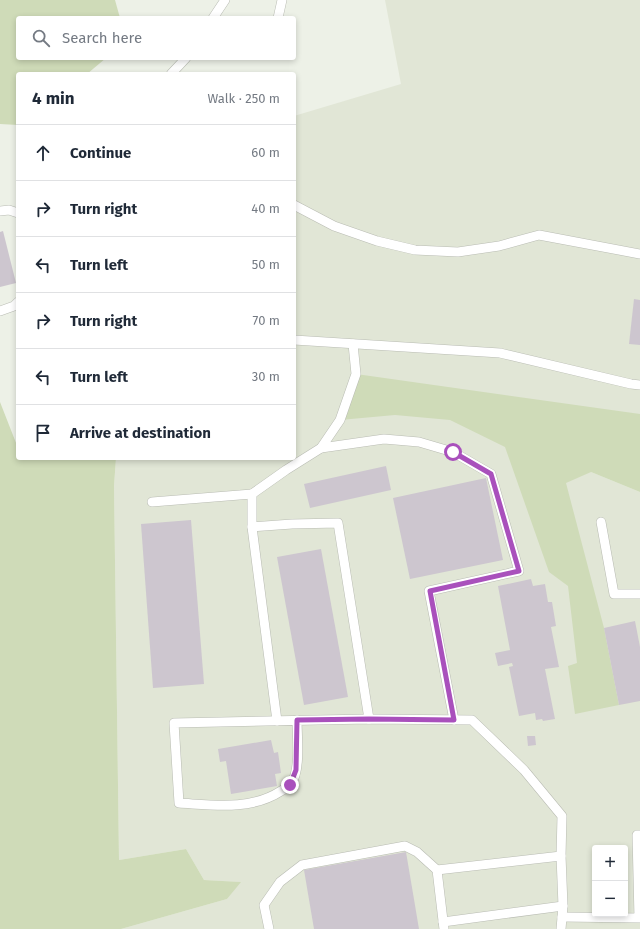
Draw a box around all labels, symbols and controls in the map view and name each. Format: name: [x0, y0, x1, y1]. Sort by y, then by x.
search box: [16, 16, 296, 60]
icon: search: [30, 27, 52, 49]
text: Search here: [62, 29, 142, 47]
text: 4 min: [32, 88, 75, 109]
text: Walk · 250 m: [207, 91, 280, 106]
icon: ahead: [32, 142, 54, 164]
text: Continue: [70, 144, 131, 162]
text: 60 m: [251, 145, 280, 160]
icon: right: [32, 198, 54, 220]
text: Turn right: [70, 200, 137, 218]
text: 40 m: [251, 201, 280, 216]
icon: left: [32, 254, 54, 276]
text: Turn left: [70, 256, 128, 274]
text: 50 m: [252, 257, 280, 272]
icon: right: [32, 310, 54, 332]
text: Turn right: [70, 312, 137, 330]
text: 70 m: [253, 313, 280, 328]
icon: left: [32, 366, 54, 388]
text: Turn left: [70, 368, 128, 386]
text: 30 m: [252, 369, 280, 384]
icon: arrive: [32, 422, 54, 444]
text: Arrive at destination: [70, 424, 211, 442]
route start: [444, 443, 462, 461]
route end: [281, 776, 299, 794]
map controls: [592, 845, 628, 917]
button: +: [592, 845, 628, 881]
button: −: [592, 881, 628, 917]

